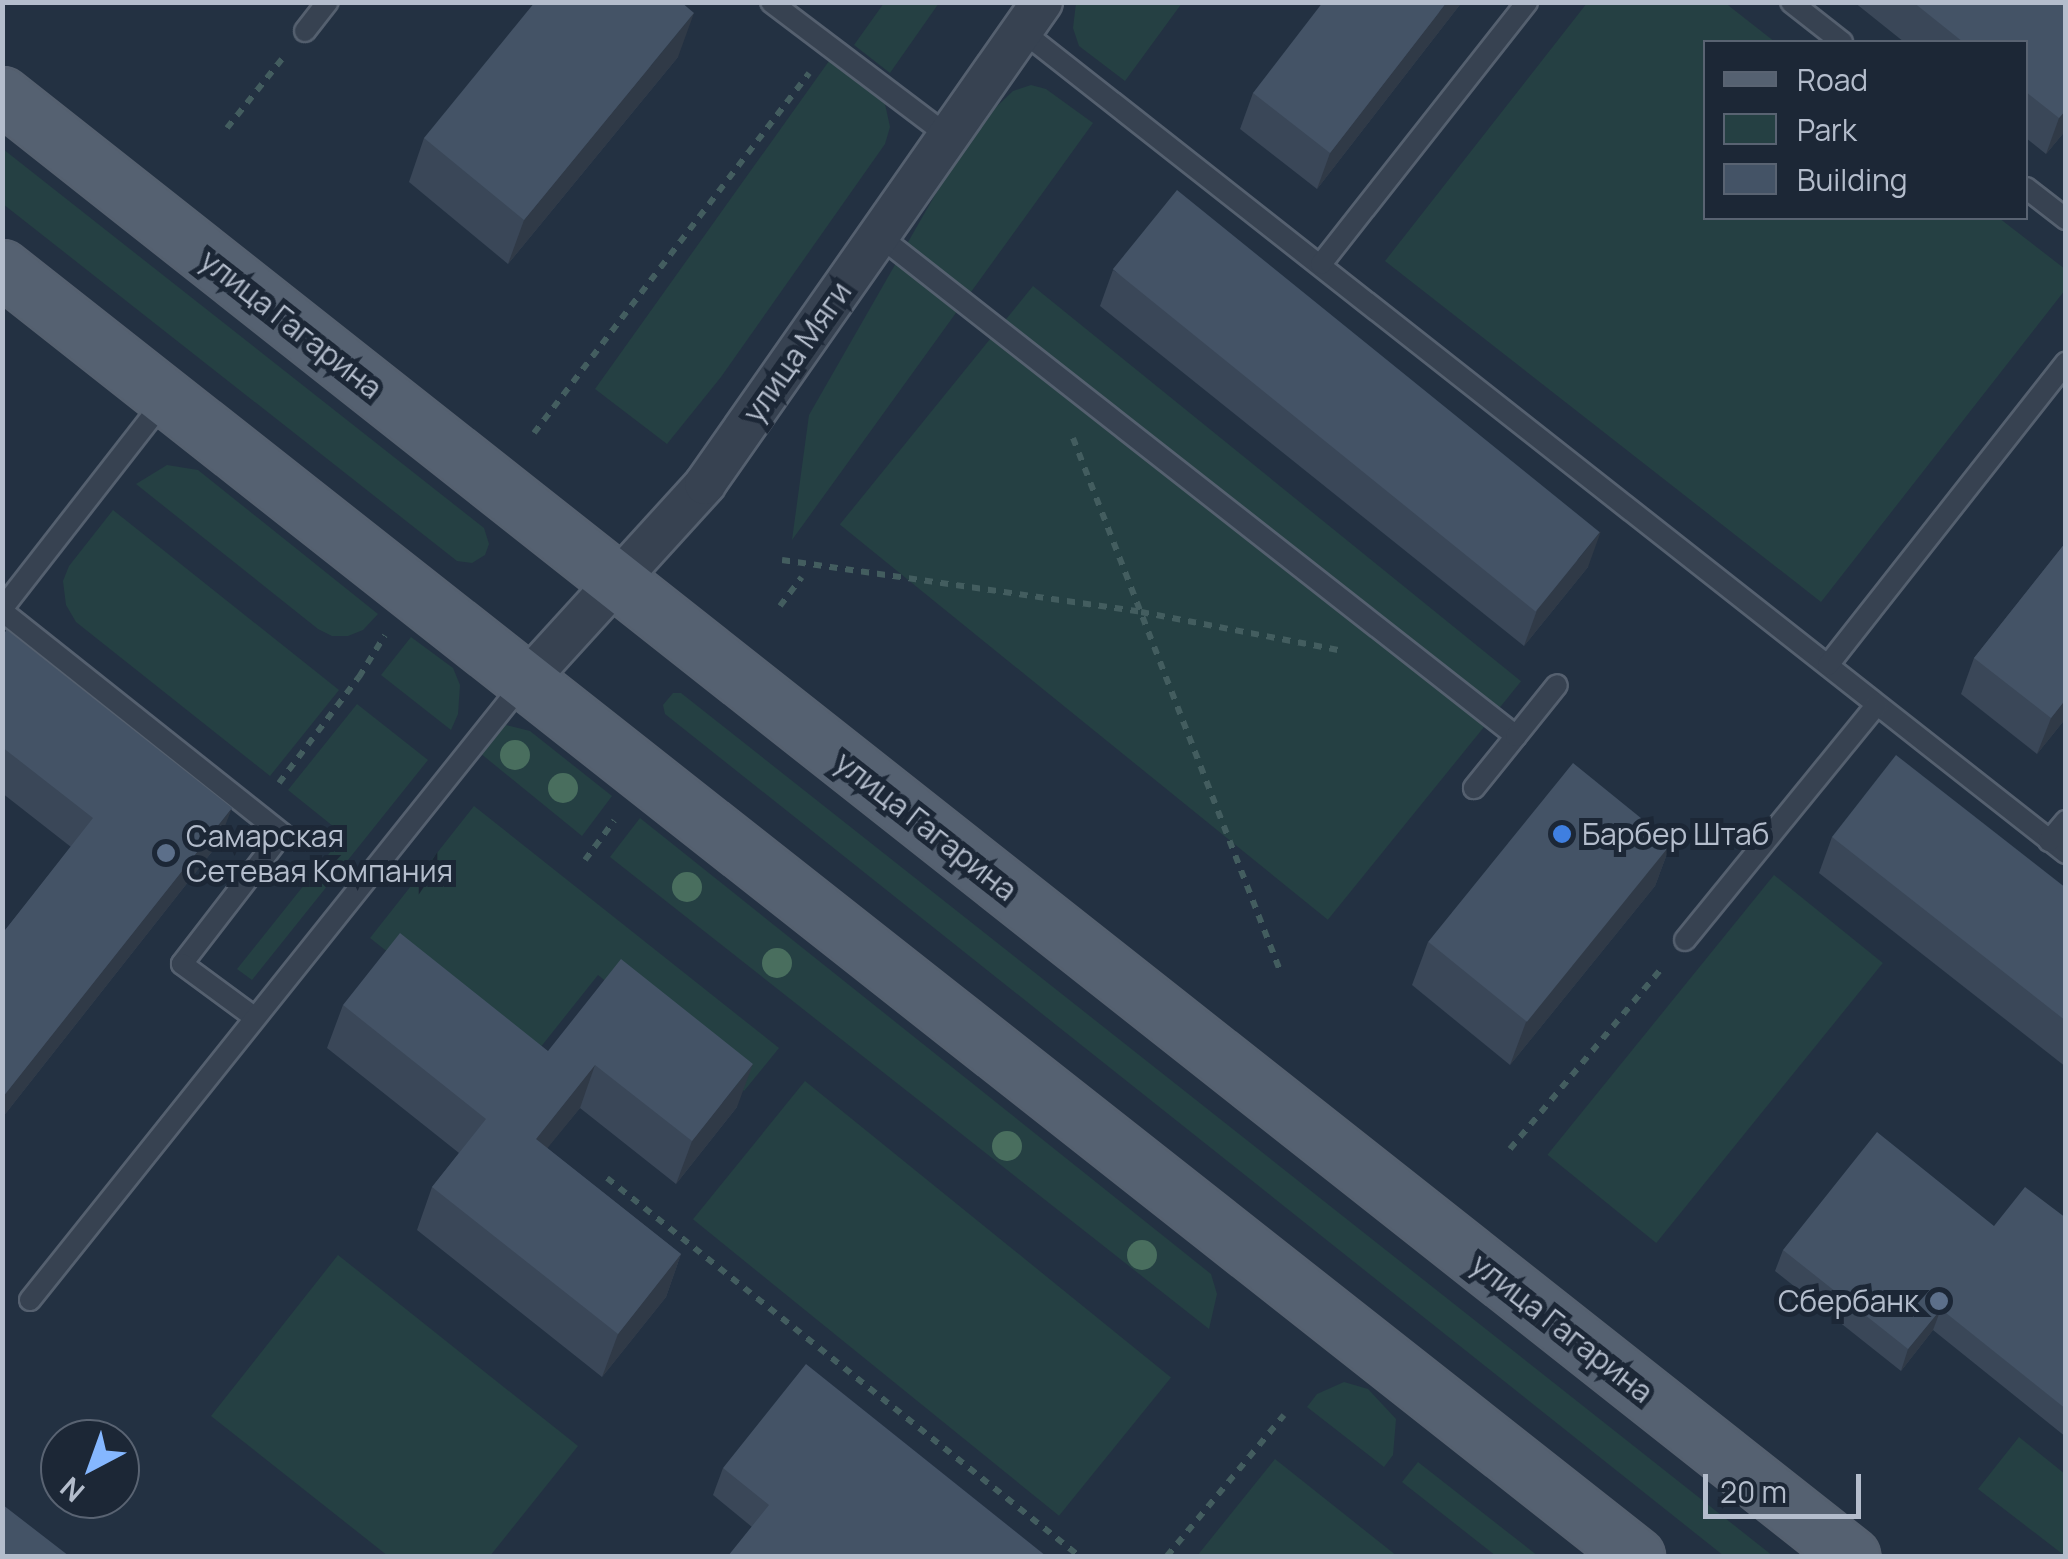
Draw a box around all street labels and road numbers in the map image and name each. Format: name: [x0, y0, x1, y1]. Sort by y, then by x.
street label: улица Гагарина: [193, 242, 389, 406]
street label: улица Мяги: [735, 275, 859, 429]
street label: улица Гагарина: [828, 744, 1024, 908]
street label: улица Гагарина: [1464, 1246, 1660, 1410]

